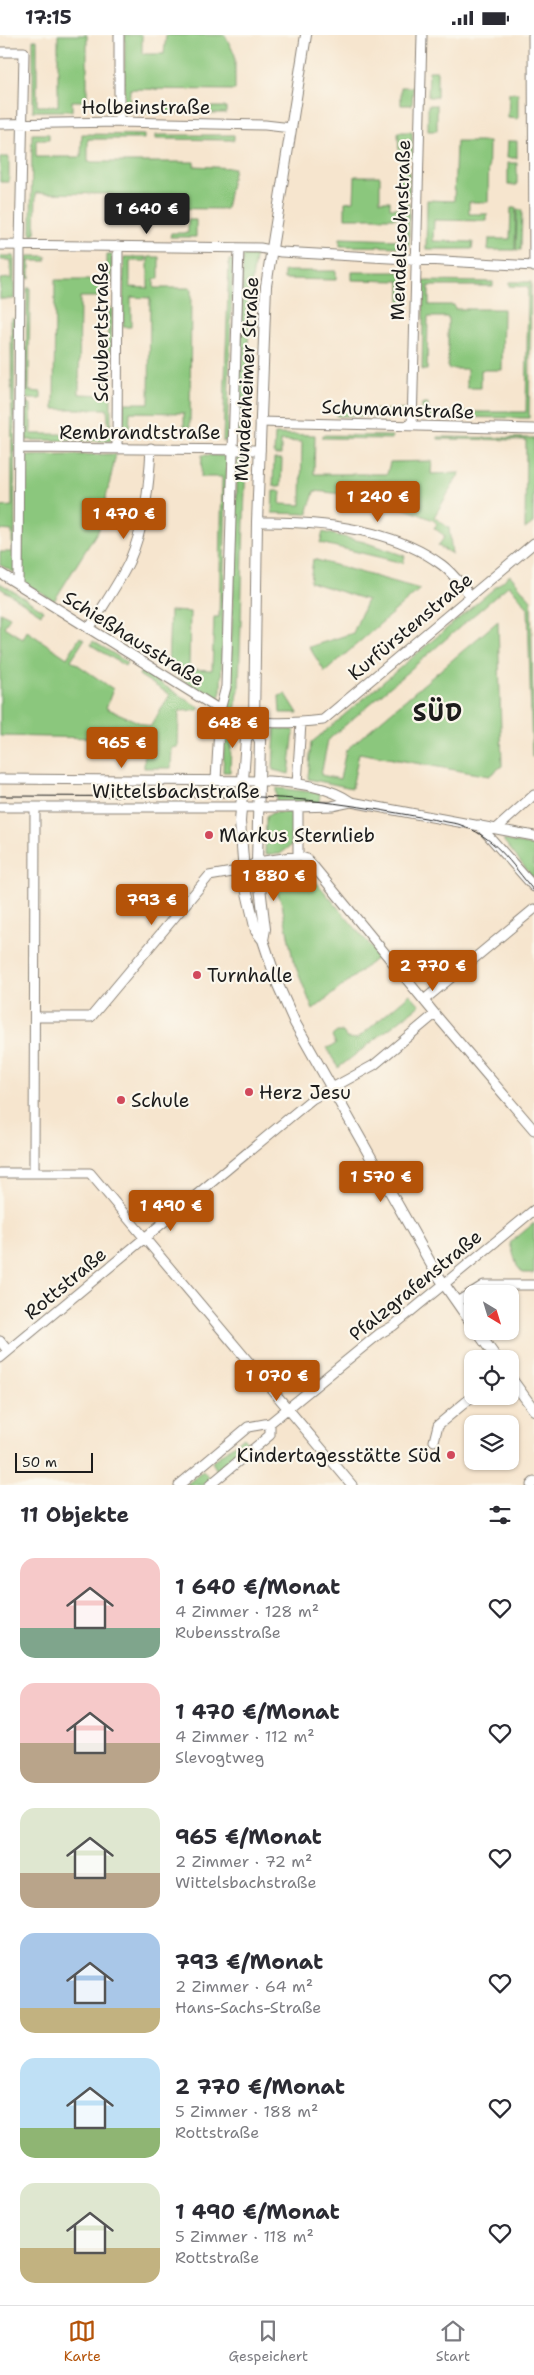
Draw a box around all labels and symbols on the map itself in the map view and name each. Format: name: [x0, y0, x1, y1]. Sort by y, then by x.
street label: Holbeinstraße: [81, 95, 211, 120]
street label: Mendelssohnstraße: [385, 139, 416, 321]
pin: 1 640 €: [101, 193, 193, 235]
street label: Schubertstraße: [89, 262, 114, 402]
street label: Mundenheimer Straße: [229, 276, 264, 482]
street label: Schumannstraße: [321, 394, 475, 425]
street label: Rembrandtstraße: [59, 420, 221, 445]
pin: 1 240 €: [332, 481, 424, 523]
pin: 1 470 €: [78, 497, 170, 540]
street label: Kurfürstenstraße: [343, 567, 478, 686]
street label: Schießhausstraße: [58, 585, 209, 692]
district label: SÜD: [413, 697, 463, 729]
pin: 648 €: [198, 707, 268, 749]
pin: 965 €: [87, 727, 157, 769]
street label: Wittelsbachstraße: [92, 779, 260, 804]
place label: Markus Sternlieb: [219, 823, 375, 848]
marker: Markus Sternlieb: [203, 829, 215, 841]
pin: 1 880 €: [228, 859, 320, 902]
pin: 793 €: [117, 883, 187, 926]
pin: 2 770 €: [387, 949, 479, 992]
place label: Turnhalle: [207, 963, 293, 988]
marker: Turnhalle: [191, 969, 203, 981]
place label: Herz Jesu: [259, 1080, 351, 1105]
marker: Herz Jesu: [243, 1086, 255, 1098]
place label: Schule: [131, 1088, 190, 1113]
marker: Schule: [115, 1094, 127, 1106]
pin: 1 570 €: [335, 1161, 427, 1203]
pin: 1 490 €: [125, 1189, 217, 1232]
street label: Pfalzgrafenstraße: [344, 1224, 487, 1347]
street label: Rottstraße: [19, 1242, 112, 1325]
north arrow: [464, 1285, 519, 1340]
pin: 1 070 €: [231, 1359, 323, 1402]
place label: Kindertagesstätte Süd: [236, 1443, 441, 1468]
marker: Kindertagesstätte Süd: [445, 1449, 457, 1461]
scale bar: [15, 1450, 92, 1473]

